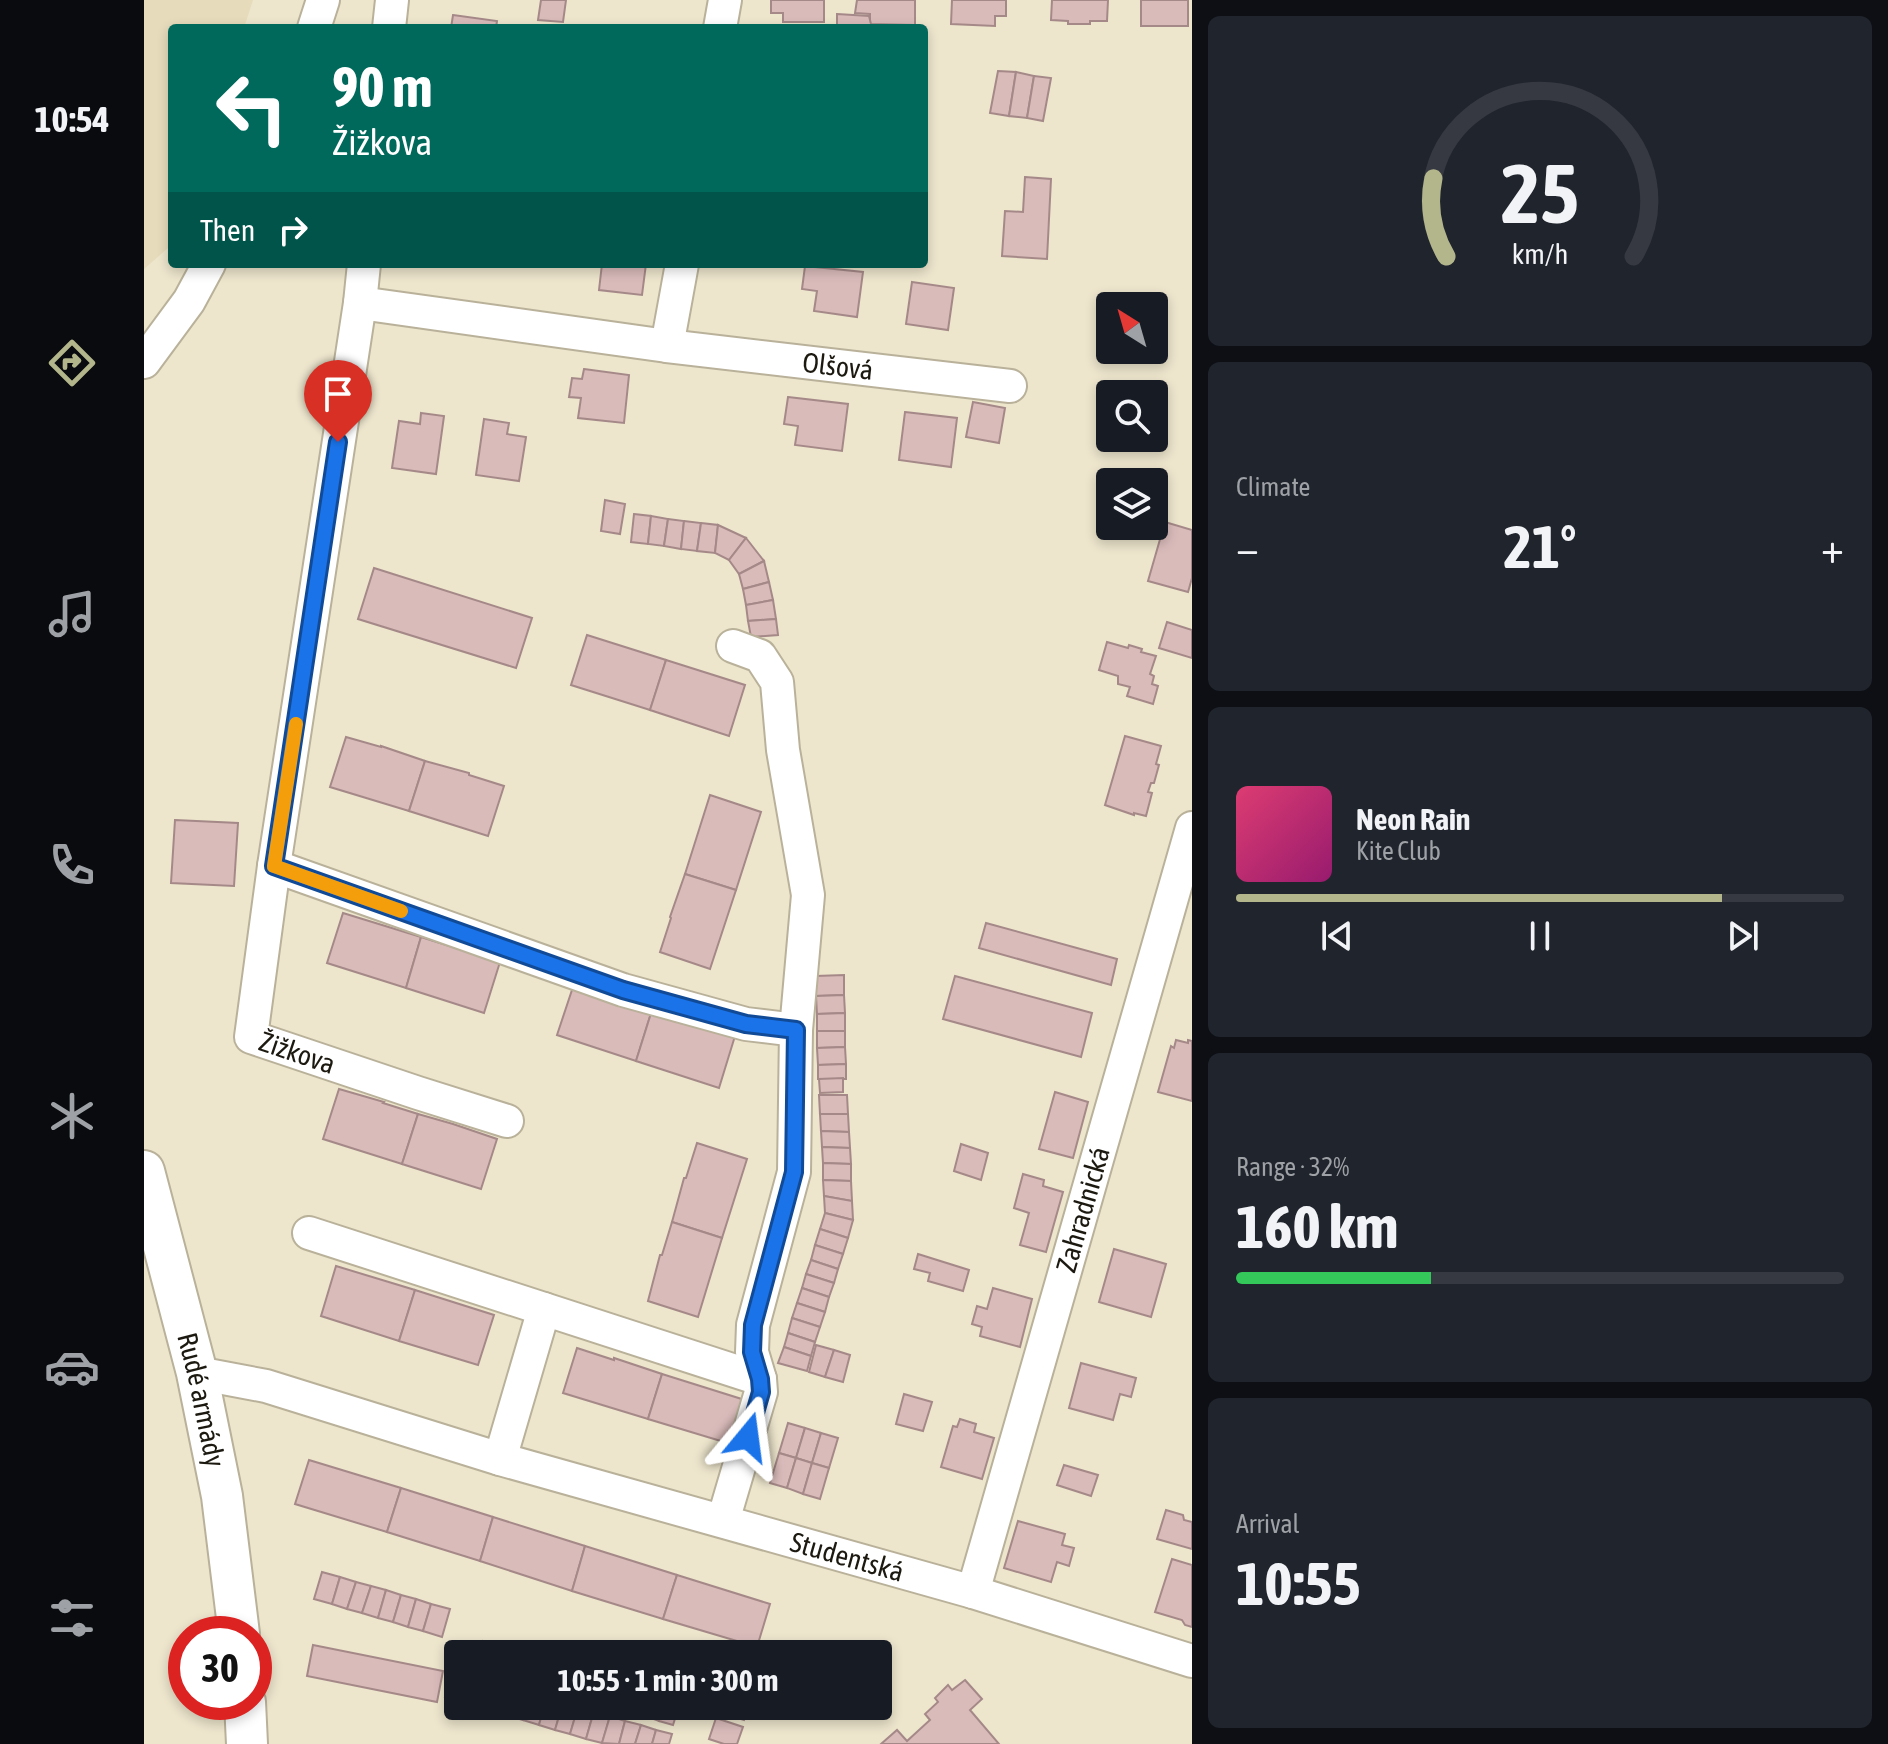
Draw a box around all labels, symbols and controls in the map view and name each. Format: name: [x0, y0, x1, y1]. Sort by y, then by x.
text: 90 m: [332, 55, 433, 119]
icon: left: [200, 56, 304, 160]
text: 10:54: [35, 98, 109, 140]
text: Žižkova: [332, 121, 432, 163]
text: 25: [1501, 144, 1579, 240]
icon: right: [271, 208, 315, 252]
text: Then: [200, 213, 255, 247]
text: km/h: [1512, 237, 1568, 270]
north arrow: [1096, 292, 1168, 364]
map controls: [1096, 292, 1168, 540]
icon: directions: [44, 335, 100, 391]
street label: Olšová: [801, 346, 875, 386]
pin: [304, 360, 372, 442]
icon: arrive: [316, 372, 360, 416]
button: search: [1096, 380, 1168, 452]
button: layers: [1096, 468, 1168, 540]
text: Climate: [1236, 472, 1310, 502]
text: 21°: [1504, 512, 1576, 581]
text: −: [1236, 522, 1259, 572]
text: +: [1821, 522, 1844, 572]
icon: music: [44, 586, 100, 642]
text: Neon Rain: [1356, 802, 1470, 836]
text: Kite Club: [1356, 836, 1441, 866]
icon: phone: [44, 837, 100, 893]
icon: previous: [1315, 914, 1359, 958]
icon: pause: [1518, 914, 1562, 958]
icon: next: [1721, 914, 1765, 958]
street label: Žižkova: [255, 1025, 339, 1080]
icon: climate: [44, 1088, 100, 1144]
street label: Zahradnická: [1050, 1143, 1116, 1276]
text: Range · 32%: [1236, 1152, 1349, 1182]
text: 160 km: [1236, 1192, 1398, 1261]
street label: Rudé armády: [171, 1329, 232, 1470]
icon: car: [44, 1339, 100, 1395]
position arrow: [706, 1395, 790, 1479]
text: Arrival: [1236, 1509, 1300, 1539]
street label: Studentská: [787, 1525, 908, 1588]
text: 10:55: [1236, 1549, 1361, 1618]
icon: filters: [44, 1590, 100, 1646]
speed limit sign: 30: [168, 1616, 272, 1720]
text: 10:55 · 1 min · 300 m: [558, 1663, 778, 1697]

